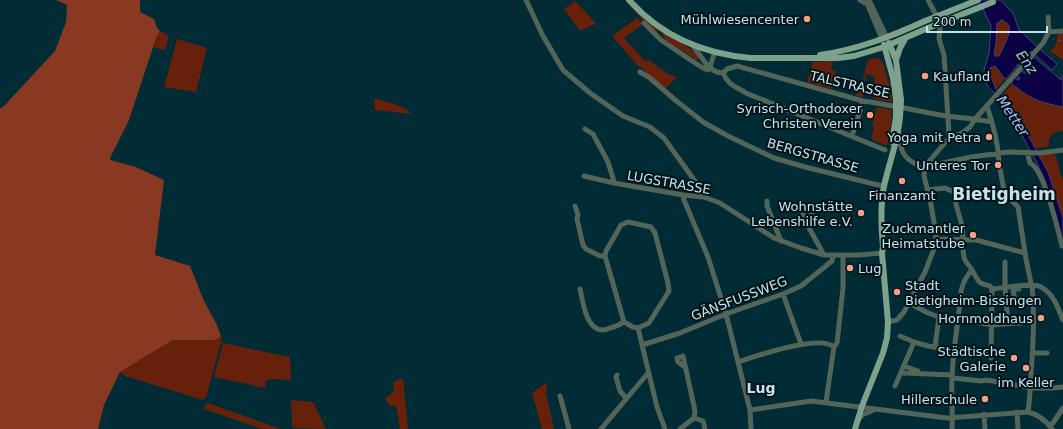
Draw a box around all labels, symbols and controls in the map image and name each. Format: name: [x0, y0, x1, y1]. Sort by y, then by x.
scale bar: [927, 8, 1047, 34]
place label: Mühlwiesencenter: [681, 12, 800, 27]
marker: Mühlwiesencenter: [802, 14, 812, 24]
text: 200 m: [933, 15, 971, 29]
water label: Enz: [1013, 47, 1041, 77]
street label: TALSTRASSE: [808, 68, 891, 101]
place label: Kaufland: [933, 69, 990, 84]
marker: Kaufland: [920, 71, 930, 81]
water label: Metter: [993, 92, 1033, 141]
place label: Syrisch-Orthodoxer Christen Verein: [737, 101, 863, 131]
marker: Syrisch-Orthodoxer Christen Verein: [865, 110, 875, 120]
place label: Yoga mit Petra: [886, 130, 981, 145]
marker: Yoga mit Petra: [984, 132, 994, 142]
street label: BERGSTRASSE: [765, 135, 860, 176]
place label: Unteres Tor: [916, 158, 991, 173]
marker: Unteres Tor: [993, 160, 1003, 170]
street label: LUGSTRASSE: [626, 168, 712, 197]
marker: Finanzamt: [897, 176, 907, 186]
district label: Bietigheim: [952, 184, 1056, 204]
place label: Finanzamt: [868, 188, 936, 203]
place label: Wohnstätte Lebenshilfe e.V.: [751, 199, 853, 229]
marker: Wohnstätte Lebenshilfe e.V.: [856, 208, 866, 218]
place label: Zuckmantler Heimatstube: [882, 221, 966, 251]
marker: Zuckmantler Heimatstube: [968, 230, 978, 240]
place label: Lug: [858, 261, 882, 276]
marker: Lug: [845, 263, 855, 273]
street label: GÄNSFUSSWEG: [689, 273, 789, 324]
place label: Stadt Bietigheim-Bissingen: [905, 278, 1042, 308]
marker: Stadt Bietigheim-Bissingen: [892, 287, 902, 297]
place label: Hornmoldhaus: [938, 311, 1033, 326]
marker: Hornmoldhaus: [1036, 313, 1046, 323]
place label: Städtische Galerie: [938, 344, 1006, 374]
marker: Städtische Galerie: [1009, 353, 1019, 363]
marker: im Keller: [1021, 363, 1031, 373]
place label: im Keller: [998, 375, 1055, 390]
district label: Lug: [747, 380, 775, 396]
place label: Hillerschule: [901, 392, 977, 407]
marker: Hillerschule: [980, 394, 990, 404]

